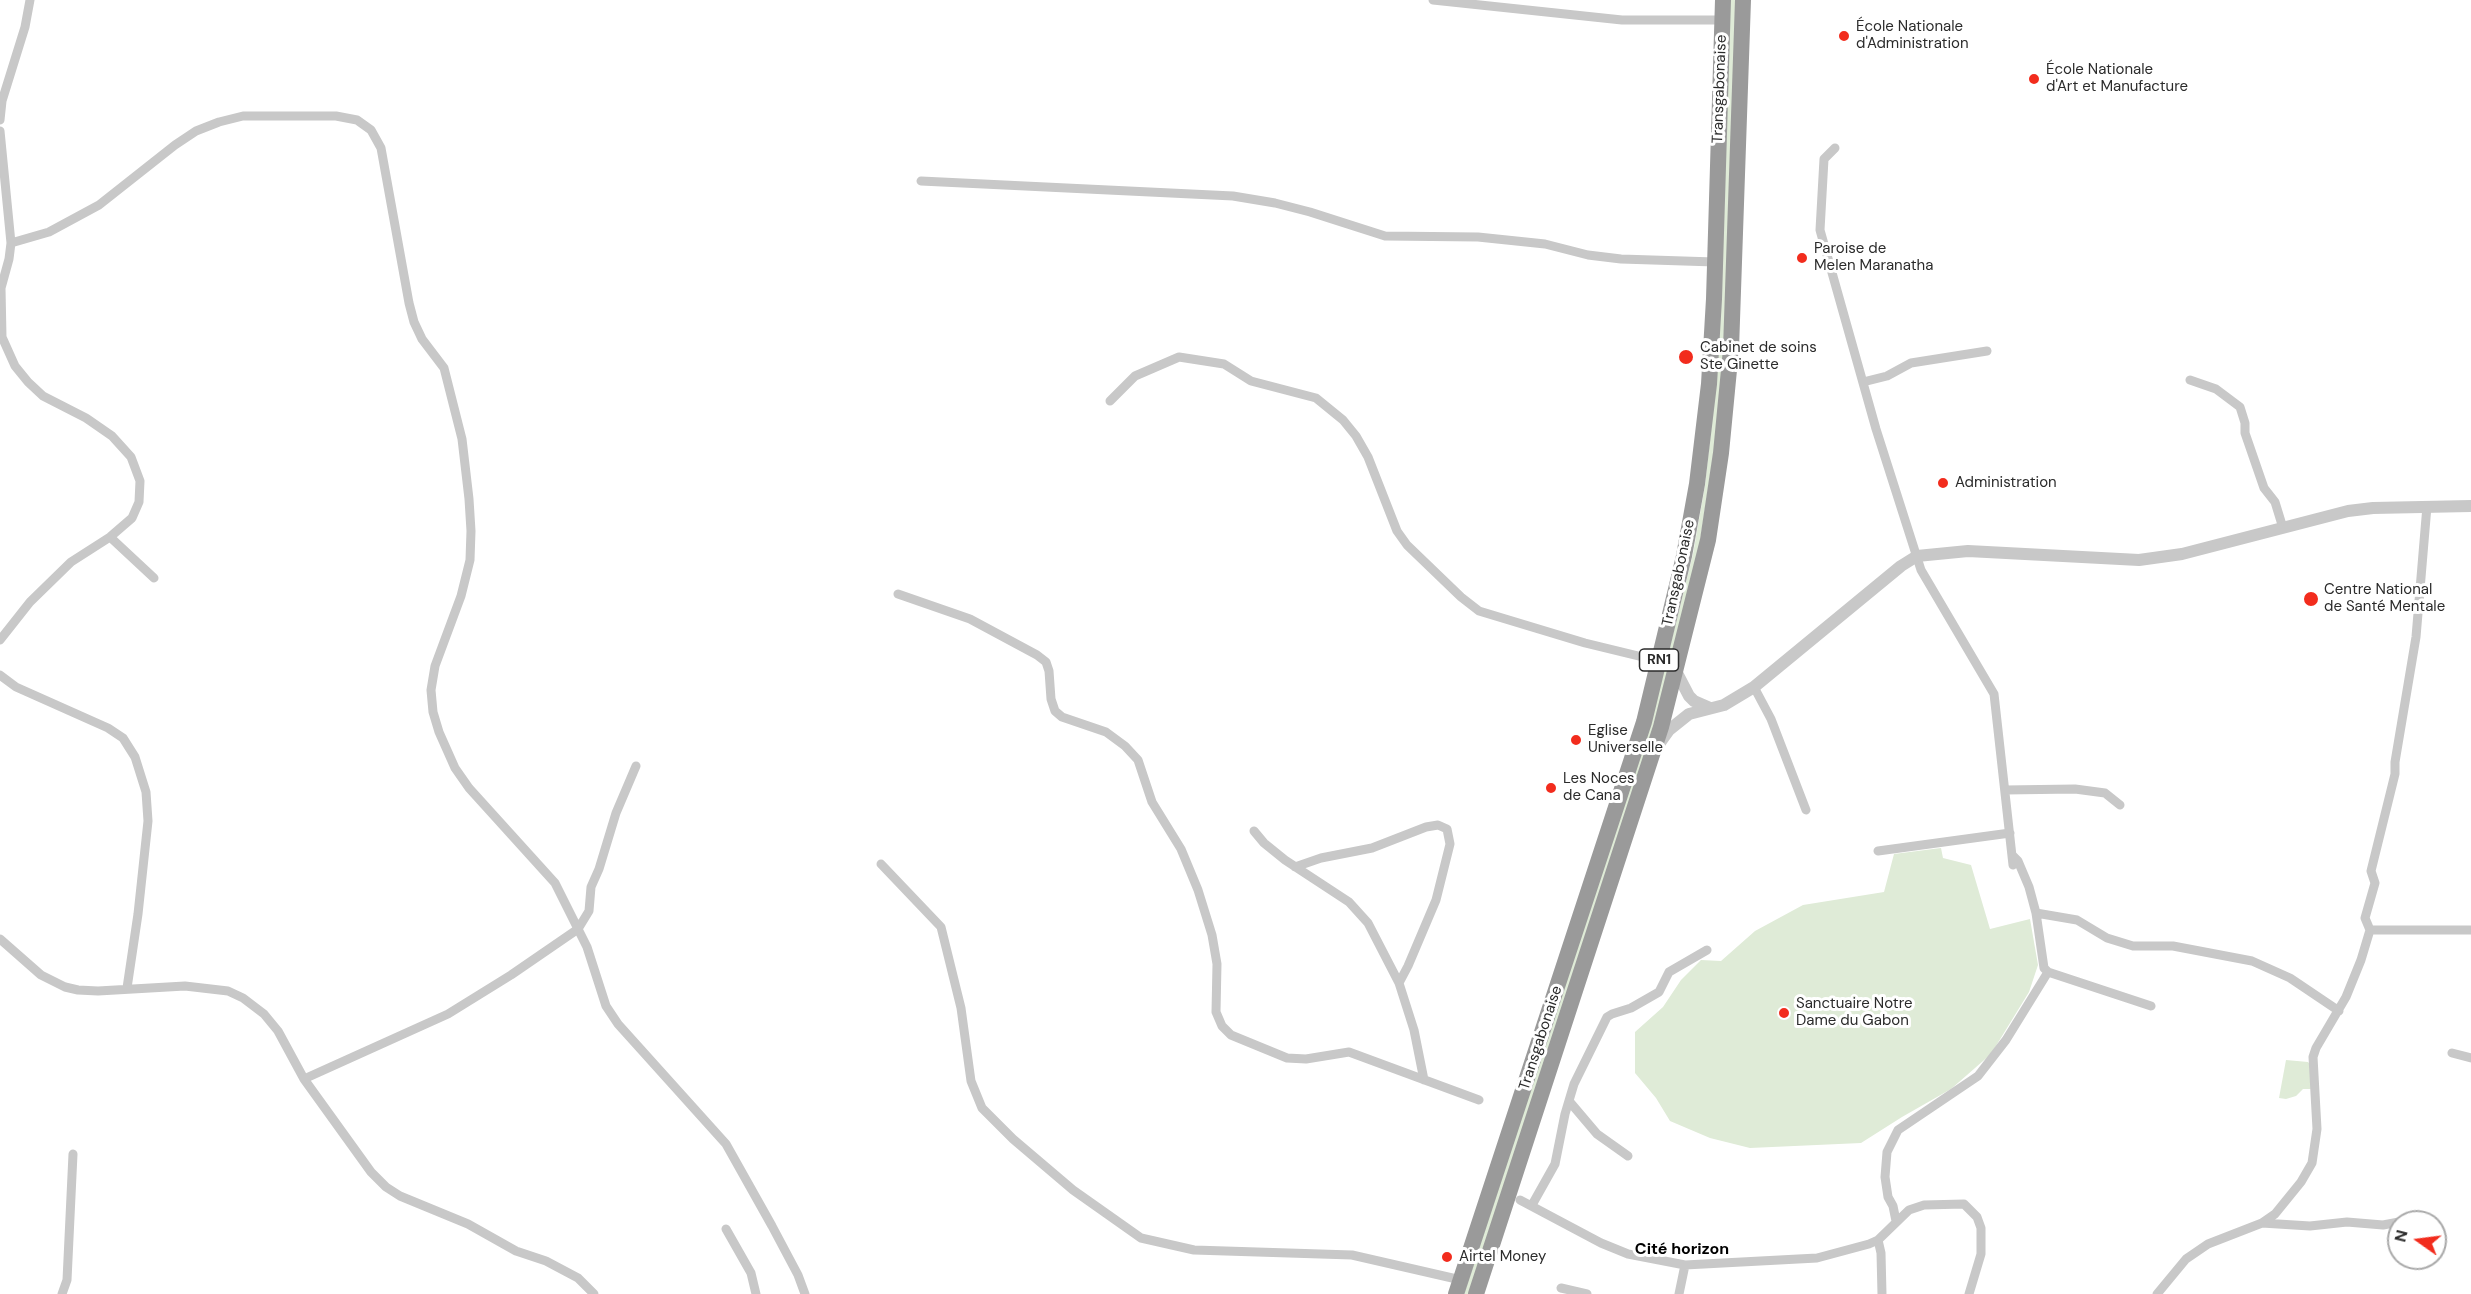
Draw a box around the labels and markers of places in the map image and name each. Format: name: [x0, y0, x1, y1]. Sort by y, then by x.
place label: École Nationale d'Administration: [1856, 18, 1969, 53]
marker: École Nationale d'Administration: [1837, 29, 1851, 43]
place label: École Nationale d'Art et Manufacture: [2046, 61, 2188, 96]
marker: École Nationale d'Art et Manufacture: [2027, 72, 2041, 86]
place label: Paroise de Melen Maranatha: [1814, 240, 1933, 275]
marker: Paroise de Melen Maranatha: [1795, 251, 1809, 265]
place label: Cabinet de soins Ste Ginette: [1700, 339, 1817, 374]
marker: Cabinet de soins Ste Ginette: [1677, 348, 1695, 366]
place label: Administration: [1955, 474, 2057, 492]
marker: Administration: [1936, 476, 1950, 490]
place label: Centre National de Santé Mentale: [2324, 581, 2445, 616]
marker: Centre National de Santé Mentale: [2302, 590, 2320, 608]
place label: Eglise Universelle: [1588, 722, 1663, 757]
marker: Eglise Universelle: [1569, 733, 1583, 747]
place label: Les Noces de Cana: [1563, 770, 1635, 805]
marker: Les Noces de Cana: [1544, 781, 1558, 795]
place label: Sanctuaire Notre Dame du Gabon: [1796, 995, 1912, 1030]
marker: Sanctuaire Notre Dame du Gabon: [1777, 1006, 1791, 1020]
place label: Airtel Money: [1459, 1248, 1546, 1266]
marker: Airtel Money: [1440, 1250, 1454, 1264]

